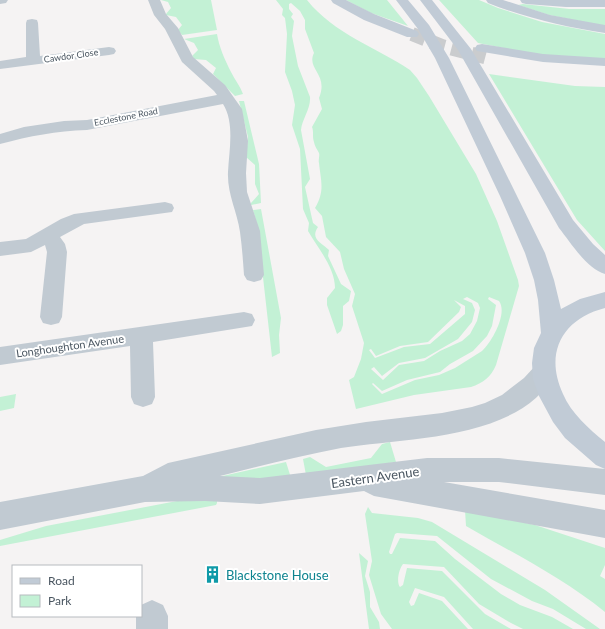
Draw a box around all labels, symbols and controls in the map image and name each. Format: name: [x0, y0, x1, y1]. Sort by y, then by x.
street label: Cawdor Close: [43, 46, 99, 65]
street label: Ecclestone Road: [93, 105, 159, 128]
street label: Longhoughton Avenue: [15, 331, 125, 360]
street label: Eastern Avenue: [330, 463, 420, 491]
legend: [12, 565, 142, 617]
building icon: Blackstone House: [203, 565, 223, 585]
place label: Blackstone House: [226, 567, 329, 583]
text: Road: [48, 573, 75, 588]
text: Park: [48, 593, 72, 608]

